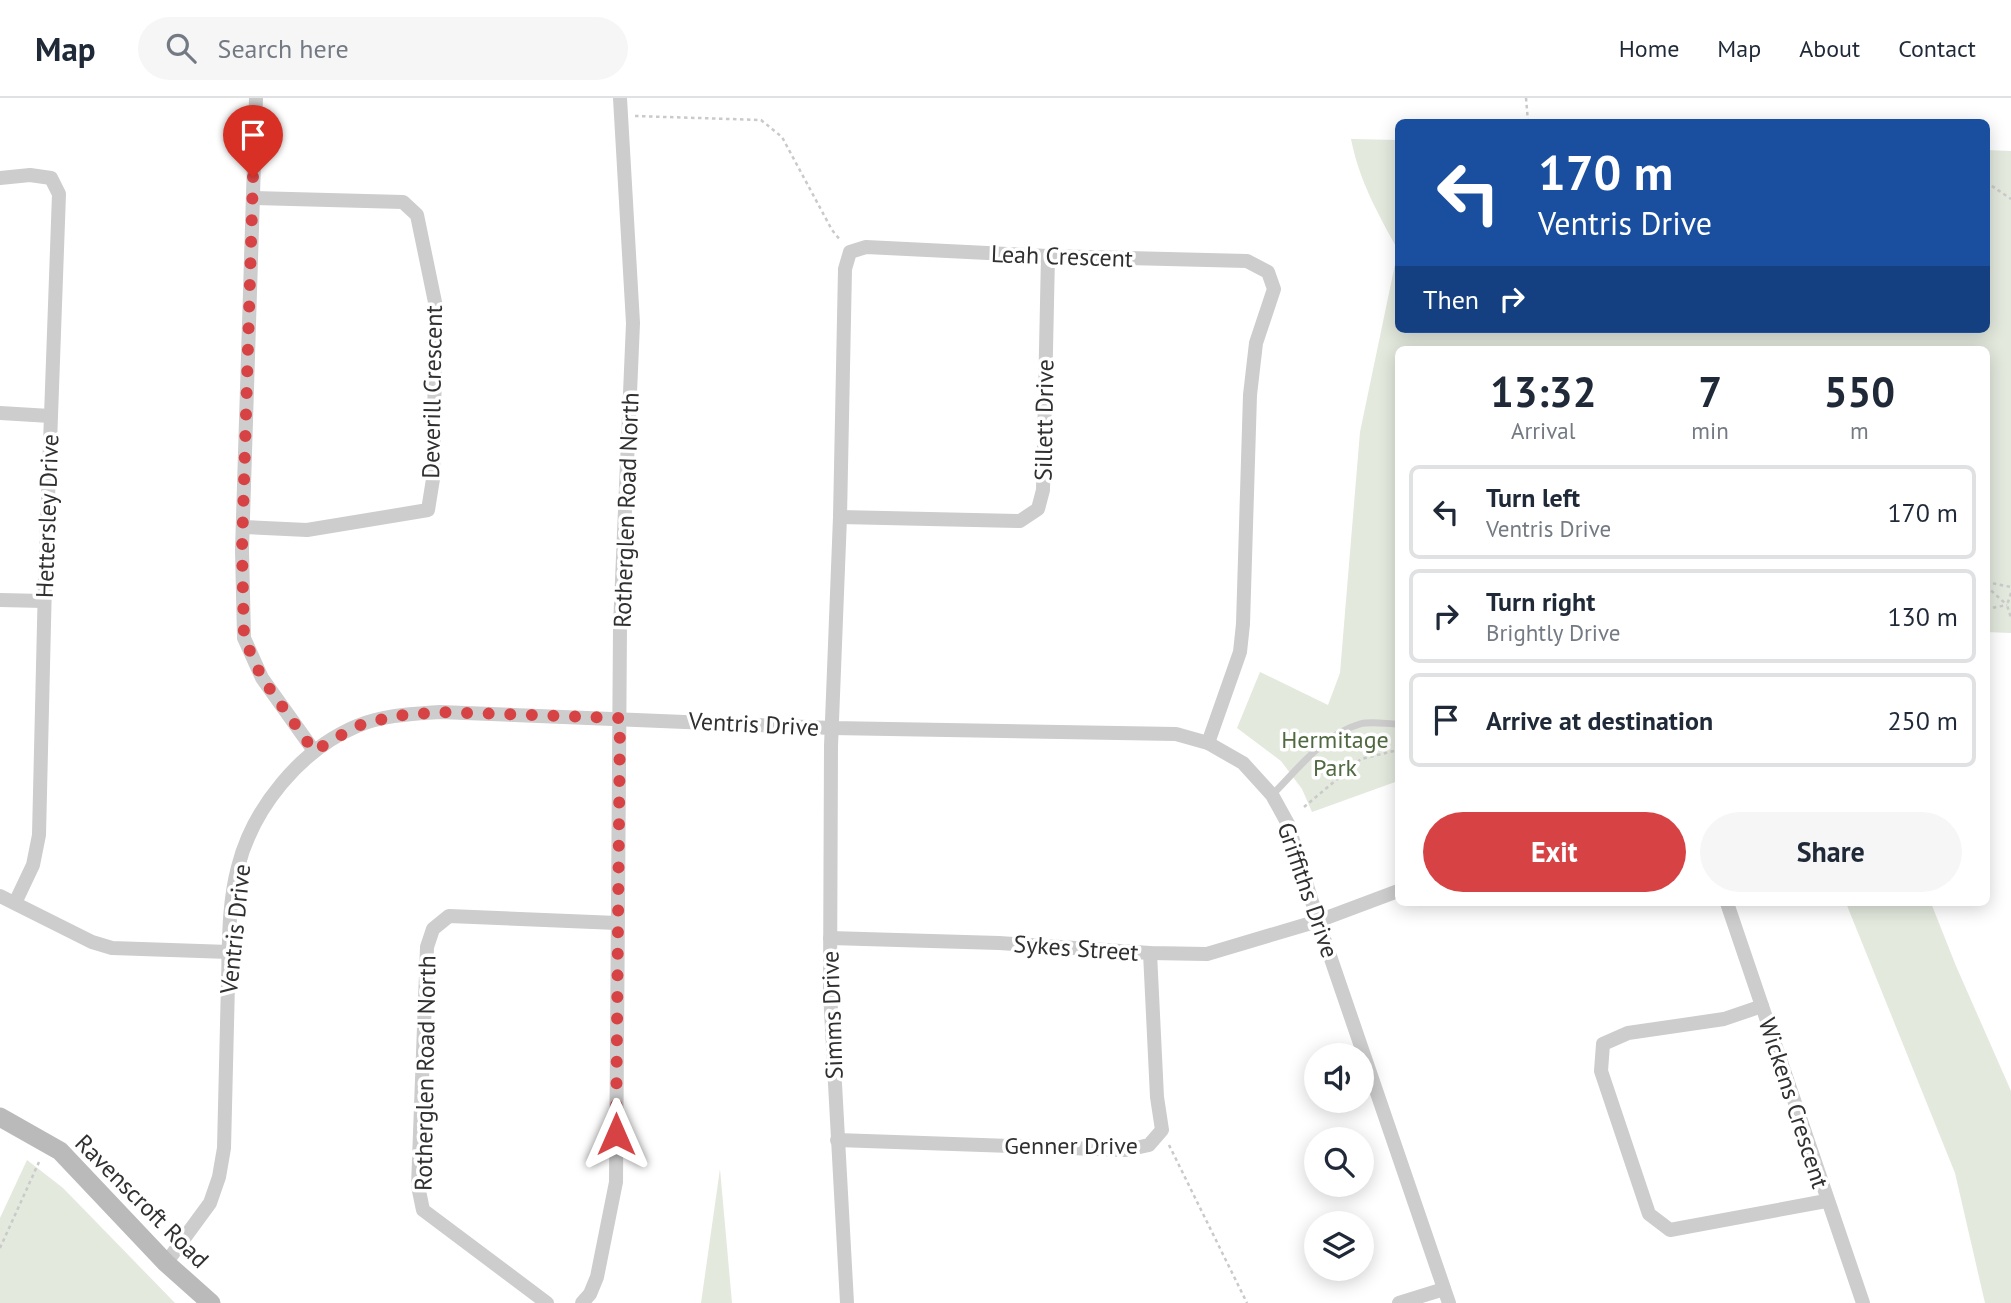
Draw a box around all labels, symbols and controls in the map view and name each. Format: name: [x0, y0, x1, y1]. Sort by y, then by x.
search box: [138, 17, 628, 80]
text: Map: [35, 27, 96, 70]
icon: search: [162, 29, 200, 67]
text: Search here: [218, 32, 349, 65]
text: Home: [1619, 33, 1679, 64]
text: Map: [1717, 33, 1761, 64]
text: About: [1799, 33, 1860, 64]
text: Contact: [1898, 33, 1976, 64]
pin: [223, 105, 283, 177]
icon: arrive: [234, 116, 272, 154]
text: 170 m: [1538, 140, 1673, 204]
icon: left: [1423, 147, 1514, 238]
text: Ventris Drive: [1538, 202, 1712, 244]
street label: Leah Crescent: [990, 238, 1134, 274]
icon: right: [1493, 280, 1531, 318]
text: Then: [1423, 283, 1479, 316]
street label: Deverill Crescent: [415, 305, 449, 479]
street label: Sillett Drive: [1027, 359, 1061, 481]
text: 13:32: [1490, 364, 1596, 419]
text: 7: [1698, 364, 1722, 419]
text: 550: [1824, 364, 1895, 419]
street label: Rotherglen Road North: [606, 392, 646, 628]
text: Arrival: [1511, 416, 1575, 445]
text: min: [1691, 416, 1729, 445]
text: m: [1850, 416, 1869, 445]
street label: Hettersley Drive: [29, 434, 65, 598]
text: Turn left: [1486, 481, 1580, 514]
icon: left: [1427, 493, 1465, 531]
text: 170 m: [1887, 496, 1958, 529]
text: Ventris Drive: [1486, 514, 1611, 543]
text: Turn right: [1486, 585, 1595, 618]
icon: right: [1427, 597, 1465, 635]
text: 130 m: [1887, 600, 1958, 633]
text: Brightly Drive: [1486, 618, 1620, 647]
icon: arrive: [1427, 701, 1465, 739]
text: Arrive at destination: [1486, 704, 1713, 737]
text: 250 m: [1887, 704, 1958, 737]
street label: Ventris Drive: [687, 705, 820, 743]
park label: Hermitage Park: [1281, 724, 1389, 783]
button: Exit: [1423, 812, 1686, 892]
button: Share: [1700, 812, 1962, 892]
street label: Griffiths Drive: [1270, 818, 1346, 962]
street label: Ventris Drive: [213, 862, 257, 997]
street label: Sykes Street: [1013, 928, 1139, 968]
street label: Simms Drive: [814, 950, 850, 1080]
street label: Rotherglen Road North: [407, 955, 443, 1191]
street label: Wickens Crescent: [1752, 1014, 1836, 1192]
map controls: [1304, 1043, 1374, 1281]
button: sound: [1304, 1043, 1374, 1113]
position arrow: [579, 1097, 653, 1171]
button: search: [1304, 1127, 1374, 1197]
street label: Ravenscroft Road: [69, 1128, 215, 1274]
street label: Genner Drive: [1004, 1130, 1138, 1161]
button: layers: [1304, 1211, 1374, 1281]

